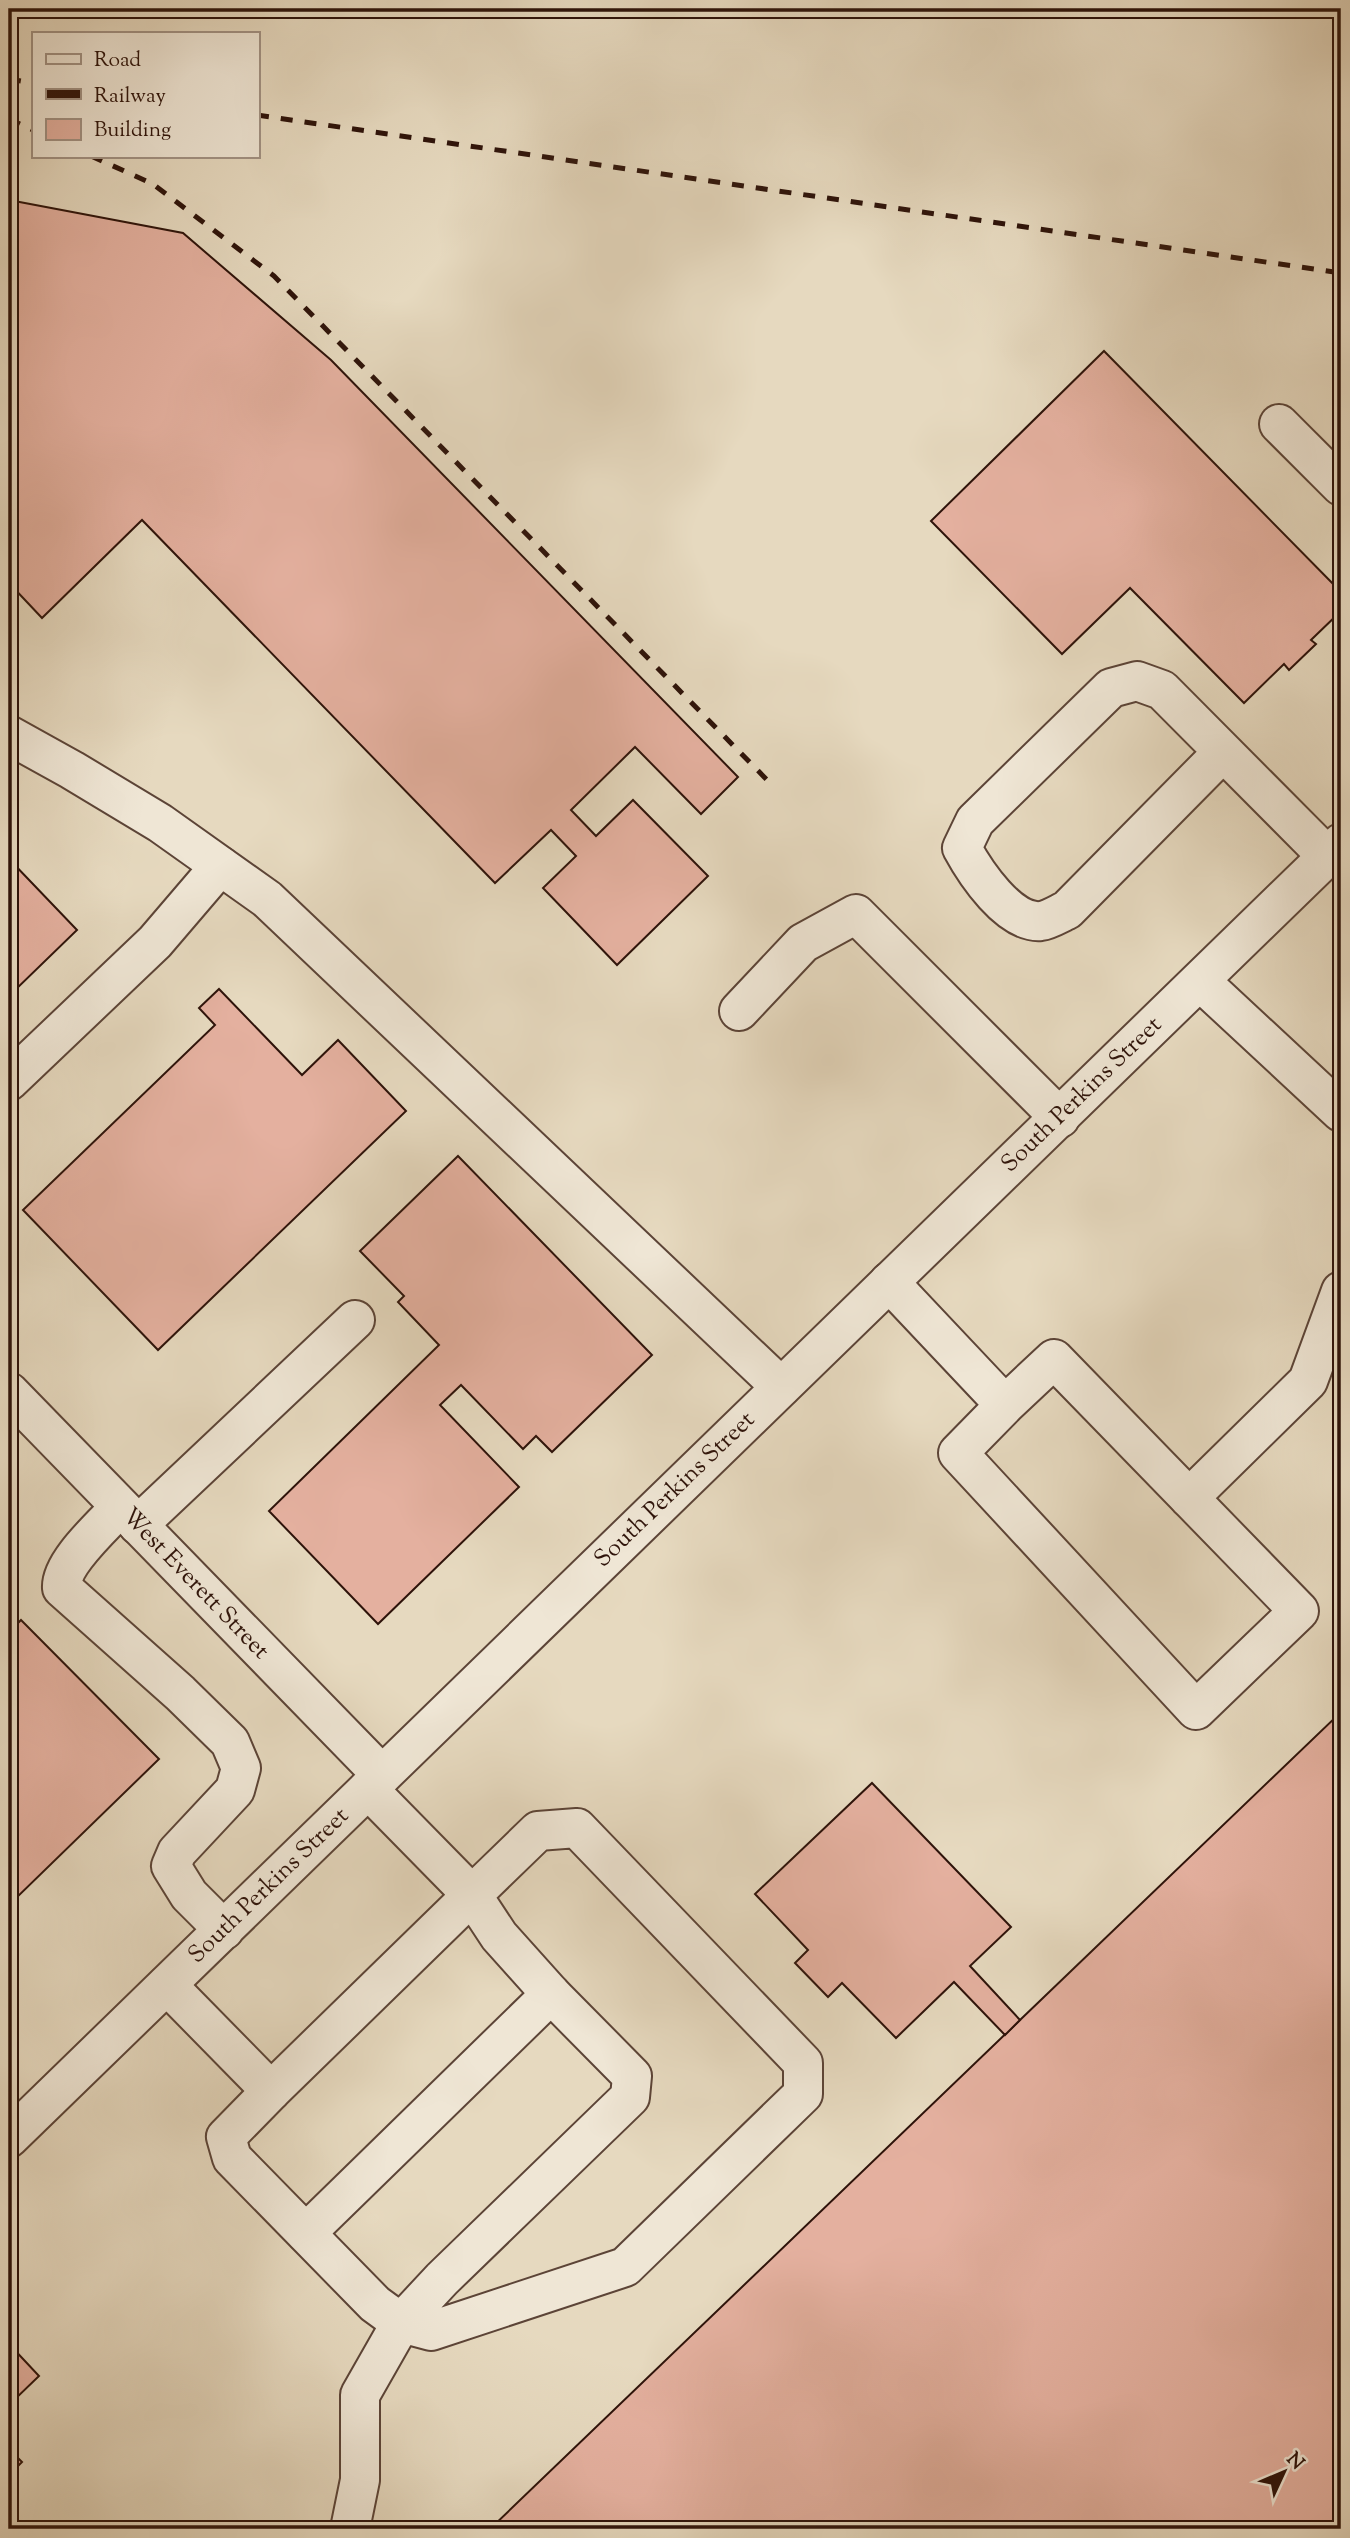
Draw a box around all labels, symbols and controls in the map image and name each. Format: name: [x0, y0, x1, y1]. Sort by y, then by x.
legend: [32, 32, 259, 158]
text: Road: [94, 46, 141, 76]
text: Railway: [94, 82, 166, 112]
text: Building: [94, 116, 171, 146]
street label: South Perkins Street: [994, 1009, 1170, 1181]
street label: South Perkins Street: [587, 1404, 763, 1576]
street label: West Everett Street: [114, 1500, 276, 1668]
street label: South Perkins Street: [181, 1800, 357, 1972]
north arrow: [1248, 2436, 1318, 2506]
text: N: [1279, 2447, 1309, 2477]

